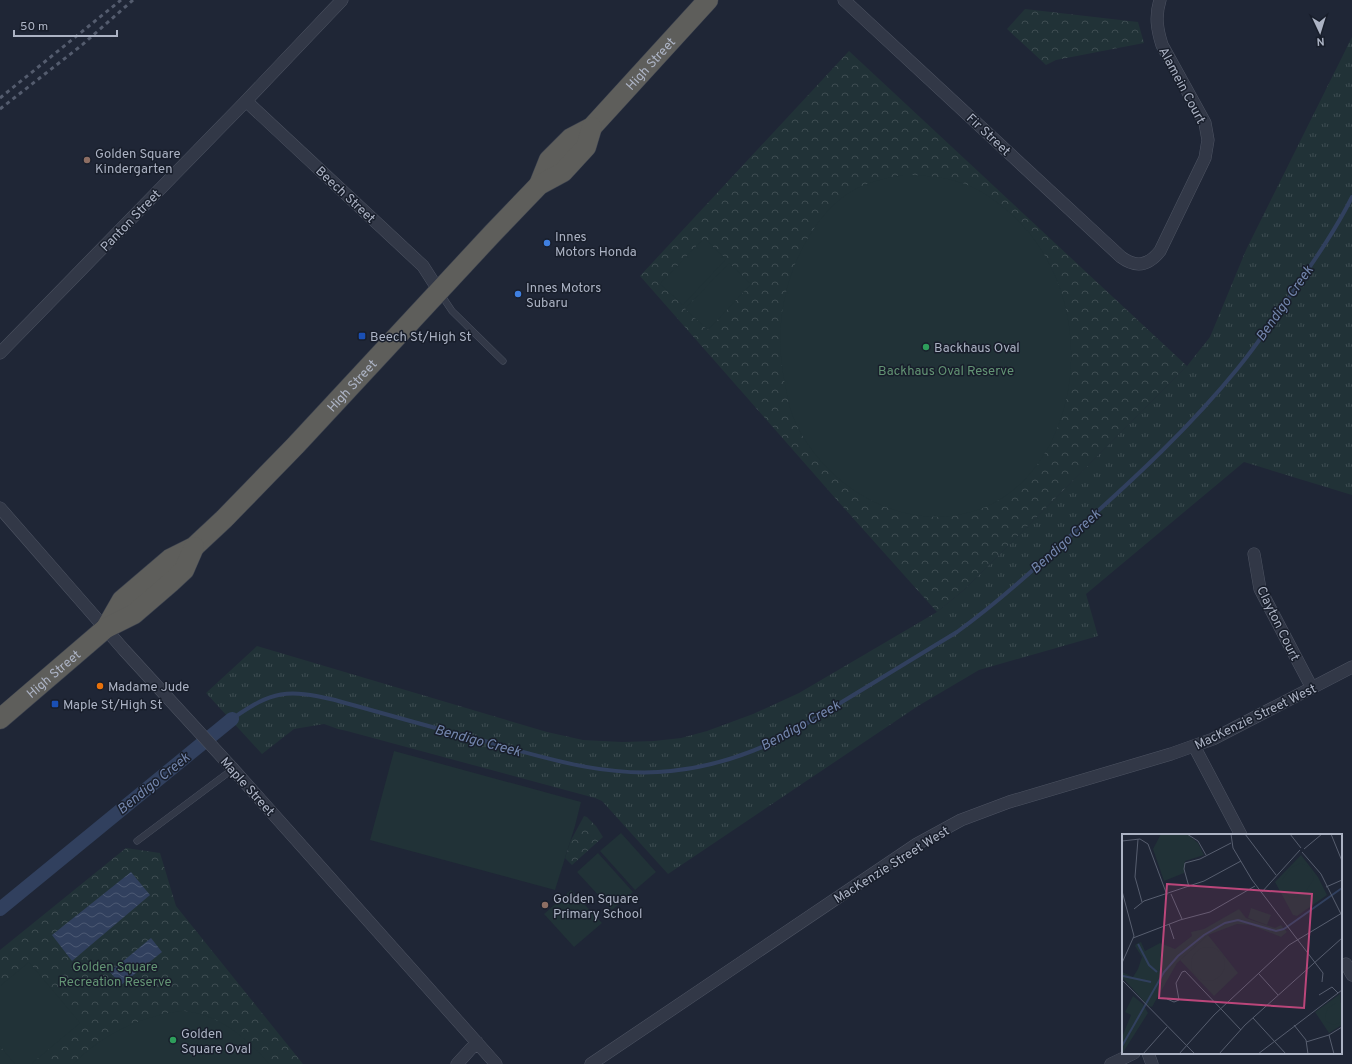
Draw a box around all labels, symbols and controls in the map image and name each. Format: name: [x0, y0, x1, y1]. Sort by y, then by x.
scale bar: [14, 12, 117, 38]
north arrow: [1300, 12, 1340, 52]
text: 50 m: [20, 19, 48, 35]
text: N: [1316, 34, 1325, 48]
street label: High Street: [623, 35, 680, 94]
street label: Alamein Court: [1154, 45, 1208, 127]
street label: Fir Street: [962, 111, 1013, 160]
place label: Golden Square Kindergarten: [95, 147, 180, 178]
marker: Golden Square Kindergarten: [82, 155, 92, 165]
street label: Beech Street: [311, 164, 378, 227]
street label: Panton Street: [98, 187, 165, 256]
place label: Innes Motors Honda: [555, 230, 637, 261]
marker: Innes Motors Honda: [542, 238, 552, 248]
water label: Bendigo Creek: [1253, 262, 1318, 345]
place label: Innes Motors Subaru: [526, 281, 601, 312]
marker: Innes Motors Subaru: [513, 289, 523, 299]
place label: Beech St/High St: [370, 330, 472, 346]
marker: Beech St/High St: [357, 331, 367, 341]
place label: Backhaus Oval: [934, 341, 1020, 357]
marker: Backhaus Oval: [921, 342, 931, 352]
street label: High Street: [325, 357, 381, 416]
park label: Backhaus Oval Reserve: [878, 364, 1014, 380]
water label: Bendigo Creek: [1027, 506, 1105, 578]
street label: Clayton Court: [1252, 584, 1302, 664]
street label: High Street: [24, 647, 85, 702]
place label: Madame Jude: [108, 680, 189, 696]
marker: Madame Jude: [95, 681, 105, 691]
street label: MacKenzie Street West: [1193, 681, 1319, 754]
water label: Bendigo Creek: [758, 697, 844, 755]
place label: Maple St/High St: [63, 698, 162, 714]
marker: Maple St/High St: [50, 699, 60, 709]
water label: Bendigo Creek: [433, 722, 523, 761]
water label: Bendigo Creek: [114, 749, 194, 819]
street label: Maple Street: [216, 755, 277, 820]
street label: MacKenzie Street West: [831, 824, 953, 908]
inset map: [1122, 834, 1342, 1054]
place label: Golden Square Primary School: [553, 892, 642, 923]
marker: Golden Square Primary School: [540, 900, 550, 910]
park label: Golden Square Recreation Reserve: [59, 960, 171, 991]
place label: Golden Square Oval: [181, 1027, 251, 1058]
marker: Golden Square Oval: [168, 1035, 178, 1045]

